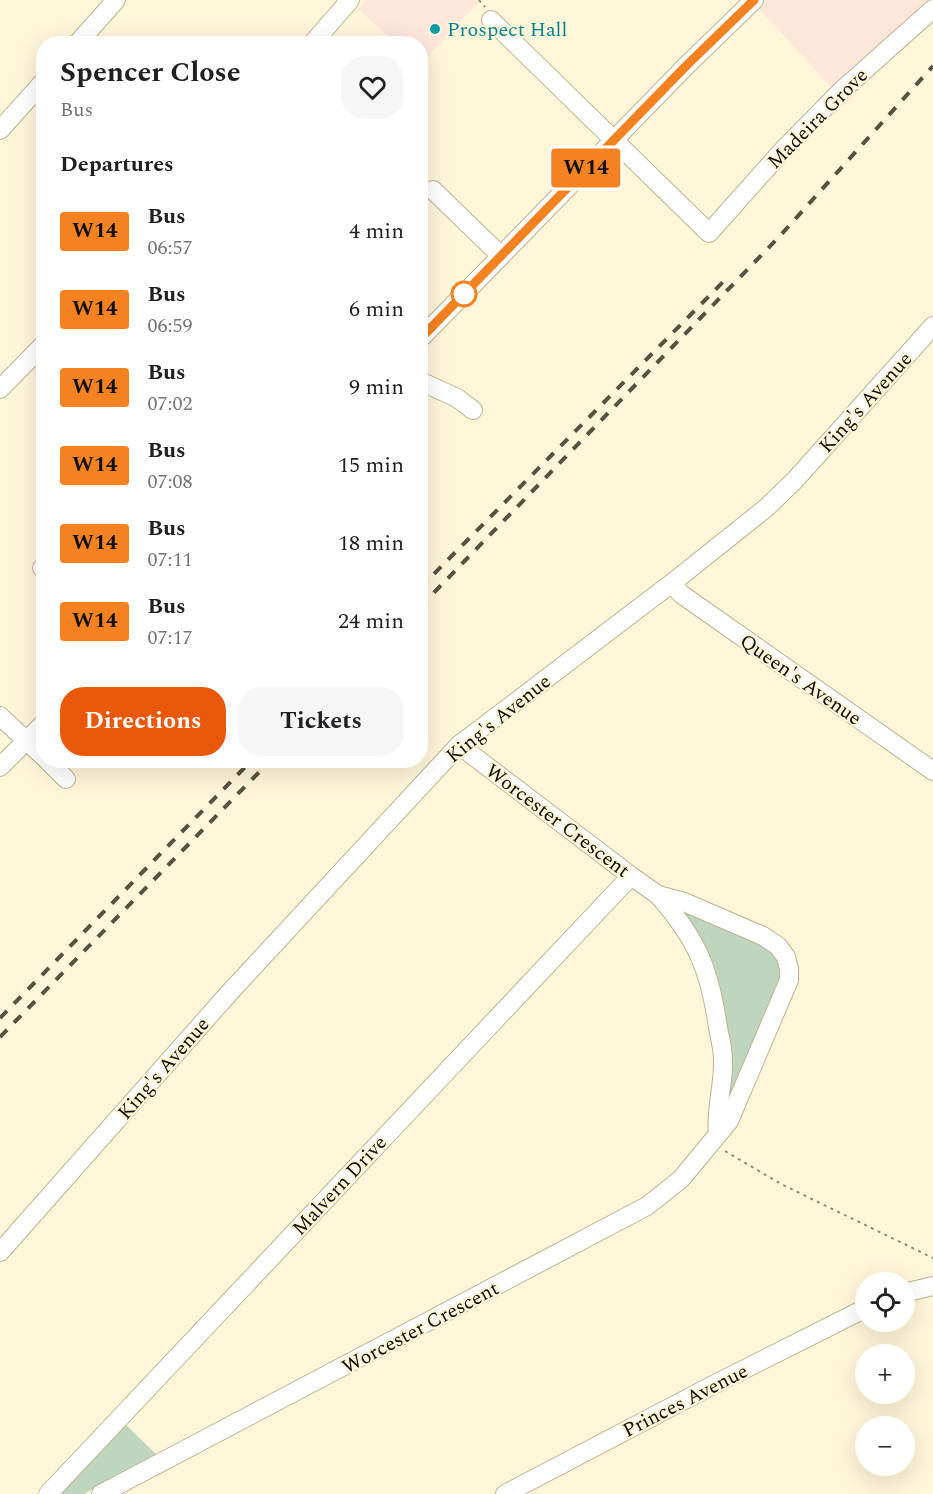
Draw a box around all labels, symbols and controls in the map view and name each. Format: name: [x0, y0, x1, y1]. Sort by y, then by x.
place label: Prospect Hall: [447, 15, 567, 45]
marker: Prospect Hall: [428, 22, 442, 36]
text: Spencer Close: [60, 51, 241, 94]
button: heart: [341, 56, 404, 119]
street label: Madeira Grove: [760, 61, 875, 176]
text: Bus: [60, 95, 93, 125]
text: Departures: [60, 148, 174, 181]
line badge: W14: [552, 148, 620, 188]
text: W14: [563, 152, 609, 184]
text: Bus: [147, 200, 186, 233]
text: W14: [72, 215, 117, 247]
text: 4 min: [349, 215, 404, 248]
text: 06:57: [147, 233, 192, 263]
text: Bus: [147, 278, 186, 311]
unlabelled marker: [451, 281, 477, 307]
text: W14: [72, 293, 117, 325]
text: 6 min: [349, 293, 404, 326]
text: 06:59: [147, 311, 192, 341]
street label: King's Avenue: [812, 345, 920, 460]
text: Bus: [147, 356, 186, 389]
text: W14: [72, 371, 117, 403]
text: 9 min: [349, 371, 404, 404]
text: 07:02: [147, 389, 192, 419]
text: Bus: [147, 434, 186, 467]
text: W14: [72, 449, 117, 481]
text: 15 min: [338, 449, 404, 482]
text: 07:08: [147, 467, 192, 497]
text: Bus: [147, 512, 186, 545]
text: W14: [72, 527, 117, 559]
text: 18 min: [338, 527, 404, 560]
text: 07:11: [147, 545, 192, 575]
text: Bus: [147, 590, 186, 623]
text: W14: [72, 605, 117, 637]
text: 24 min: [338, 605, 404, 638]
text: 07:17: [147, 623, 192, 653]
street label: Queen's Avenue: [733, 627, 868, 733]
street label: King's Avenue: [440, 667, 558, 771]
button: Directions: [60, 687, 226, 756]
button: Tickets: [238, 687, 404, 756]
street label: Worcester Crescent: [479, 756, 636, 885]
street label: King's Avenue: [111, 1011, 217, 1127]
street label: Malvern Drive: [285, 1129, 394, 1243]
map controls: [855, 1272, 915, 1476]
button: locate: [855, 1272, 915, 1332]
street label: Worcester Crescent: [337, 1274, 504, 1382]
button: +: [855, 1344, 915, 1404]
street label: Princes Avenue: [617, 1356, 753, 1445]
button: −: [855, 1416, 915, 1476]

